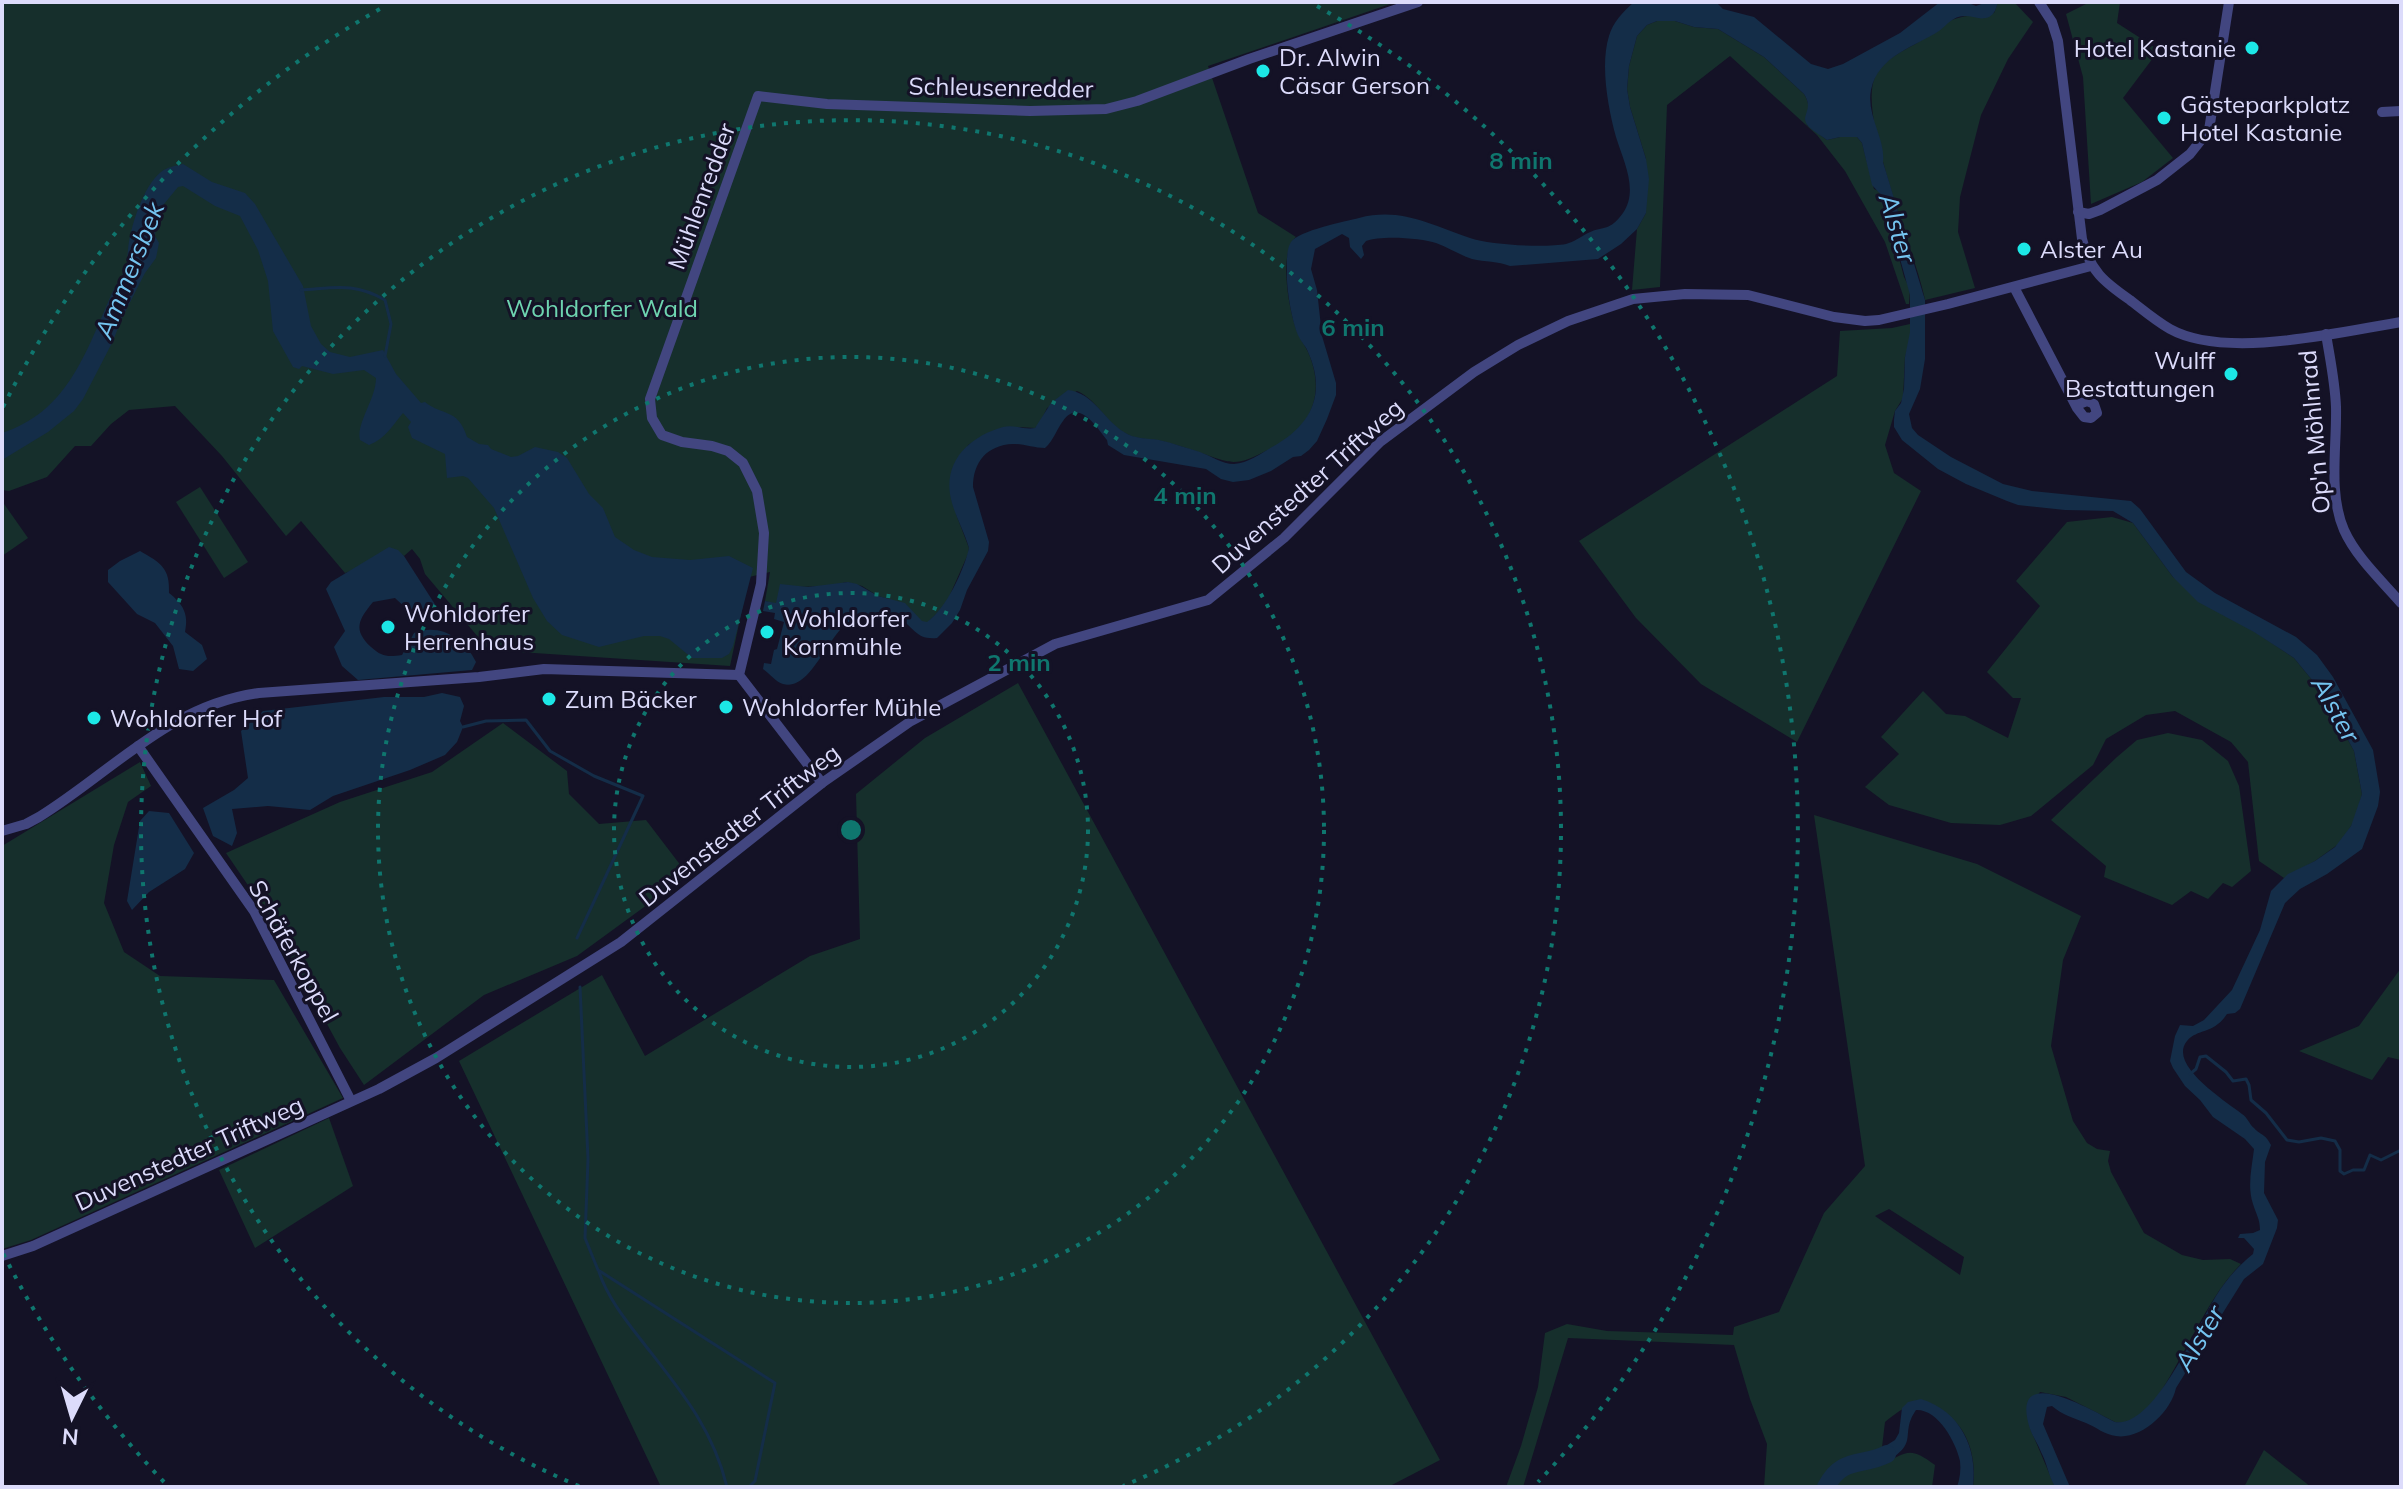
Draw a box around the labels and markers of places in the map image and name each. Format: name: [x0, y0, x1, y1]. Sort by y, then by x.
place label: Hotel Kastanie: [2074, 33, 2236, 63]
marker: Hotel Kastanie: [2243, 39, 2261, 57]
place label: Dr. Alwin Cäsar Gerson: [1279, 42, 1430, 100]
marker: Dr. Alwin Cäsar Gerson: [1254, 62, 1272, 80]
place label: Gästeparkplatz Hotel Kastanie: [2180, 89, 2350, 147]
marker: Gästeparkplatz Hotel Kastanie: [2155, 109, 2173, 127]
place label: Alster Au: [2040, 234, 2143, 264]
marker: Alster Au: [2015, 240, 2033, 258]
place label: Wulff Bestattungen: [2065, 345, 2216, 403]
marker: Wulff Bestattungen: [2222, 365, 2240, 383]
place label: Wohldorfer Herrenhaus: [404, 598, 534, 656]
place label: Wohldorfer Kornmühle: [783, 603, 909, 661]
marker: Wohldorfer Herrenhaus: [379, 618, 397, 636]
marker: Wohldorfer Kornmühle: [758, 623, 776, 641]
place label: Zum Bäcker: [565, 684, 697, 714]
marker: Zum Bäcker: [540, 690, 558, 708]
place label: Wohldorfer Mühle: [742, 692, 941, 722]
marker: Wohldorfer Mühle: [717, 698, 735, 716]
place label: Wohldorfer Hof: [110, 703, 283, 733]
marker: Wohldorfer Hof: [85, 709, 103, 727]
centre of rings: [837, 816, 865, 844]

